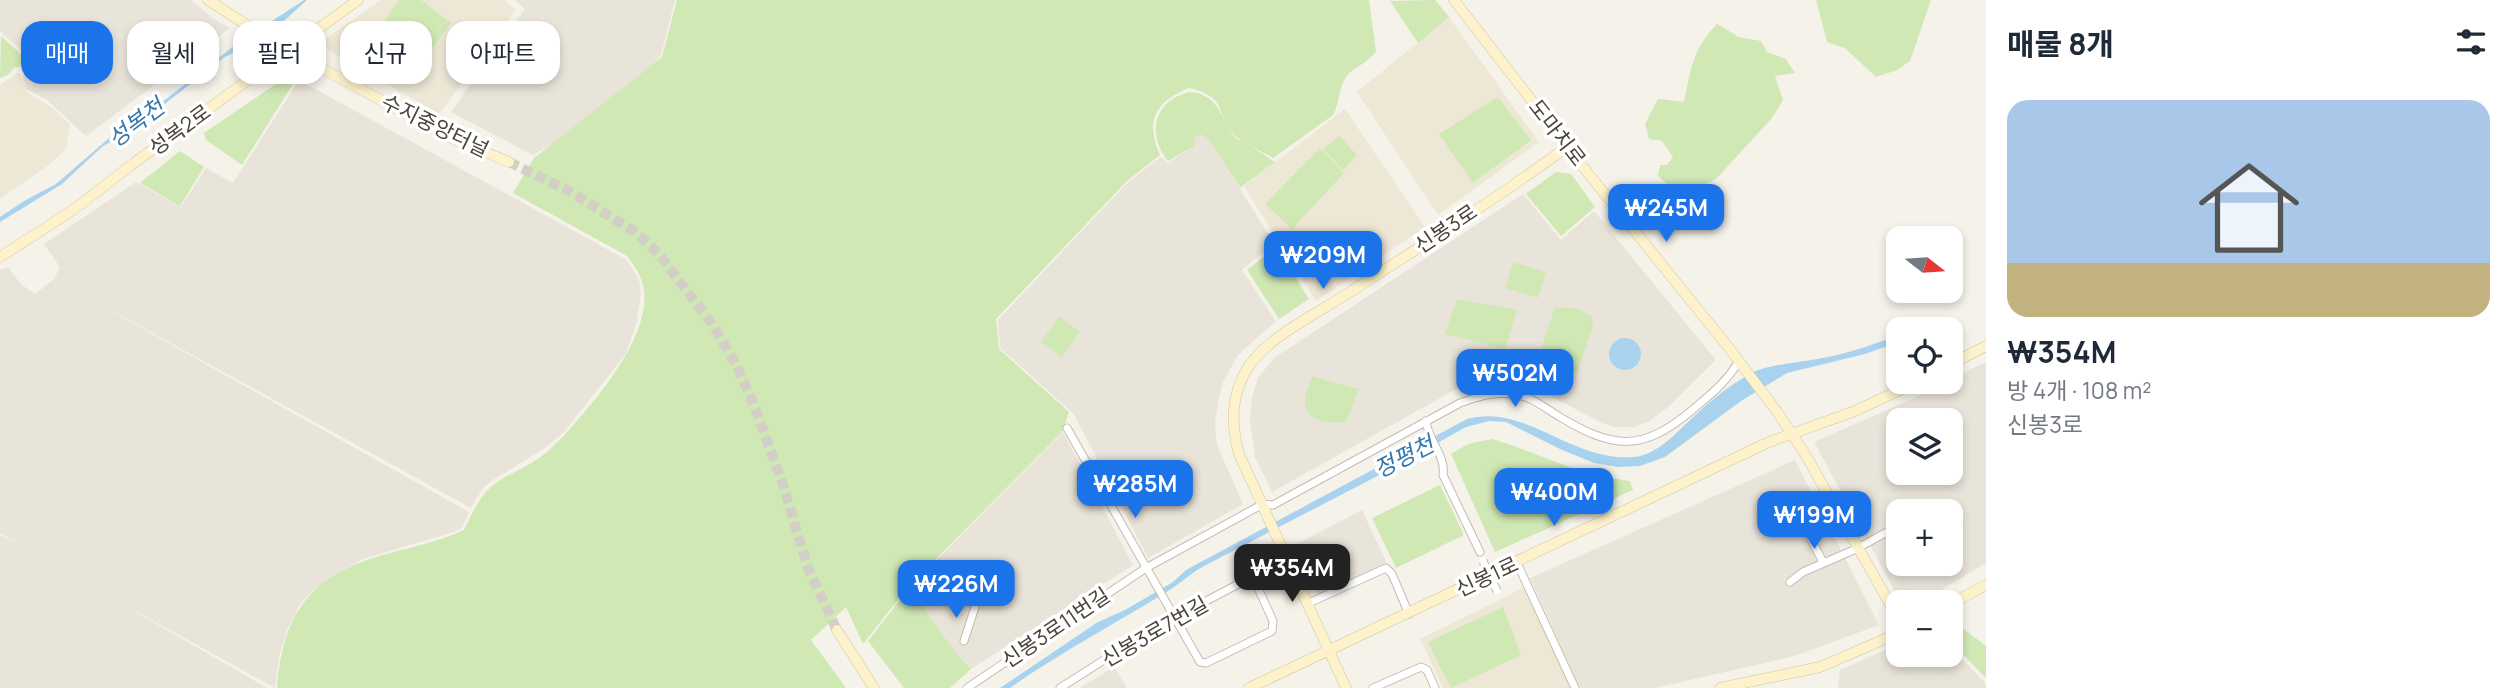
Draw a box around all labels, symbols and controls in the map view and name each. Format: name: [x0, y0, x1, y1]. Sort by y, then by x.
chip: 매매: [21, 21, 113, 84]
chip: 월세: [127, 21, 219, 84]
chip: 필터: [233, 21, 326, 84]
chip: 신규: [340, 21, 432, 84]
chip: 아파트: [446, 21, 560, 84]
text: 매물 8개: [2007, 23, 2114, 64]
icon: filters: [2452, 23, 2490, 61]
street label: 수지중앙터널: [377, 87, 494, 163]
water label: 성복천: [100, 89, 173, 154]
street label: 도마치로: [1523, 93, 1593, 171]
street label: 성복2로: [143, 97, 216, 161]
icon: home: [2186, 145, 2312, 271]
pin: ₩245M: [1617, 184, 1715, 244]
text: ₩245M: [1624, 191, 1708, 223]
street label: 신봉3로: [1409, 197, 1482, 259]
north arrow: [1886, 226, 1964, 303]
map controls: [1886, 226, 1963, 667]
pin: ₩209M: [1274, 232, 1372, 291]
text: ₩209M: [1280, 238, 1366, 270]
button: locate: [1886, 317, 1963, 394]
text: ₩354M: [2007, 331, 2116, 372]
pin: ₩502M: [1466, 350, 1564, 409]
text: ₩502M: [1472, 356, 1558, 388]
text: 방 4개 · 108 m²: [2007, 374, 2152, 406]
button: layers: [1886, 408, 1963, 485]
text: 신봉3로: [2007, 408, 2083, 440]
water label: 정평천: [1368, 426, 1442, 485]
pin: ₩285M: [1086, 461, 1184, 520]
text: ₩285M: [1093, 467, 1177, 499]
pin: ₩400M: [1505, 468, 1603, 528]
text: ₩400M: [1510, 475, 1598, 507]
pin: ₩199M: [1765, 491, 1863, 551]
text: ₩199M: [1773, 498, 1855, 530]
button: +: [1886, 499, 1963, 576]
pin: ₩354M: [1243, 544, 1341, 604]
street label: 신봉1로: [1451, 549, 1522, 603]
text: ₩354M: [1250, 551, 1334, 583]
pin: ₩226M: [907, 560, 1005, 620]
text: ₩226M: [914, 567, 998, 599]
street label: 신봉3로11번길: [996, 581, 1115, 674]
street label: 신봉3로7번길: [1096, 589, 1213, 673]
button: −: [1886, 590, 1963, 667]

